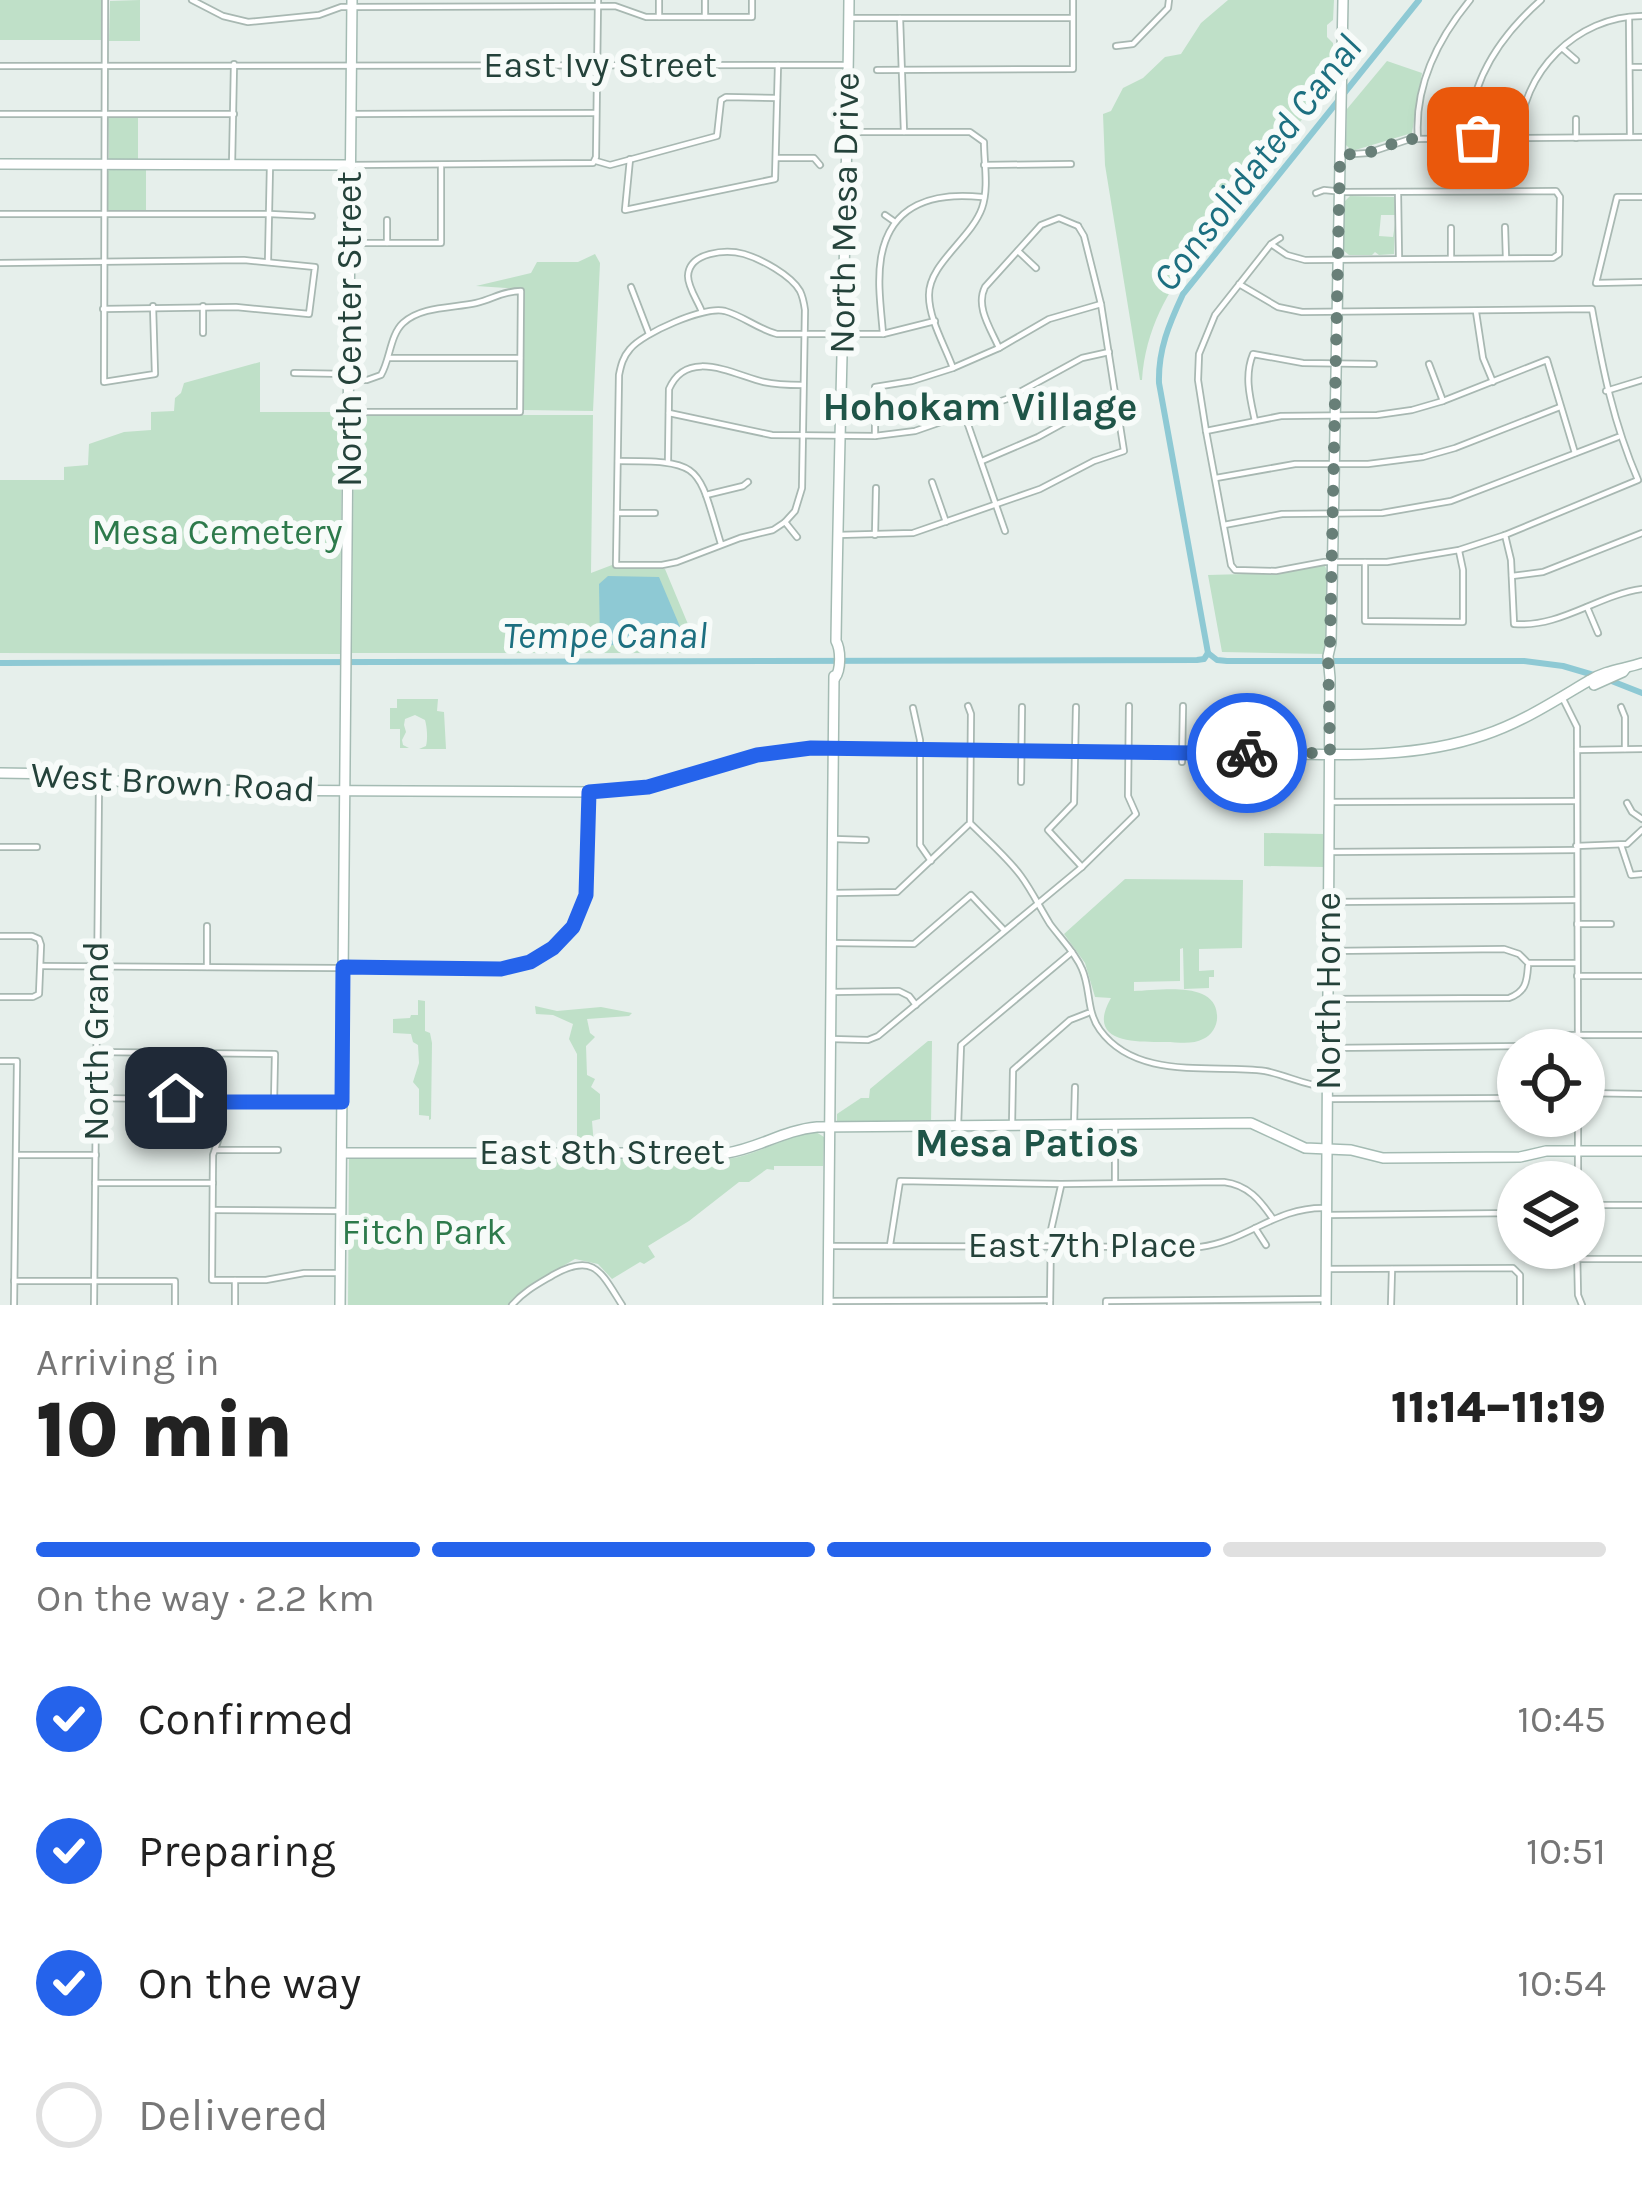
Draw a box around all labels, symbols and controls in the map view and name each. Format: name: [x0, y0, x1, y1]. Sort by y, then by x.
water label: Consolidated Canal: [1143, 26, 1371, 300]
street label: East Ivy Street: [483, 44, 717, 86]
street label: North Mesa Drive: [821, 72, 867, 354]
pin: [1427, 87, 1529, 189]
icon: bag: [1445, 105, 1511, 171]
street label: North Center Street: [328, 171, 370, 487]
district label: Hohokam Village: [823, 384, 1137, 430]
park label: Mesa Cemetery: [92, 511, 343, 553]
water label: Tempe Canal: [503, 612, 707, 658]
courier: [1187, 693, 1307, 813]
icon: bike: [1214, 720, 1280, 786]
street label: West Brown Road: [30, 754, 316, 810]
street label: North Horne: [1307, 892, 1349, 1090]
street label: North Grand: [75, 941, 117, 1141]
map controls: [1497, 1029, 1605, 1269]
button: locate: [1497, 1029, 1605, 1137]
pin: [125, 1047, 227, 1149]
icon: home: [143, 1065, 209, 1131]
district label: Mesa Patios: [915, 1120, 1139, 1166]
street label: East 8th Street: [479, 1131, 725, 1173]
button: layers: [1497, 1161, 1605, 1269]
park label: Fitch Park: [341, 1211, 507, 1253]
street label: East 7th Place: [968, 1224, 1196, 1266]
text: Arriving in: [36, 1339, 219, 1385]
text: 11:14–11:19: [1391, 1381, 1606, 1433]
text: 10 min: [36, 1384, 293, 1476]
text: On the way · 2.2 km: [36, 1575, 375, 1621]
icon: check: [36, 1686, 102, 1752]
text: Confirmed: [138, 1693, 354, 1745]
text: 10:45: [1517, 1696, 1606, 1742]
icon: check: [36, 1818, 102, 1884]
text: Preparing: [138, 1825, 336, 1877]
text: 10:51: [1526, 1828, 1606, 1874]
icon: check: [36, 1950, 102, 2016]
text: On the way: [138, 1957, 361, 2009]
text: 10:54: [1517, 1960, 1606, 2006]
text: Delivered: [138, 2089, 329, 2141]

